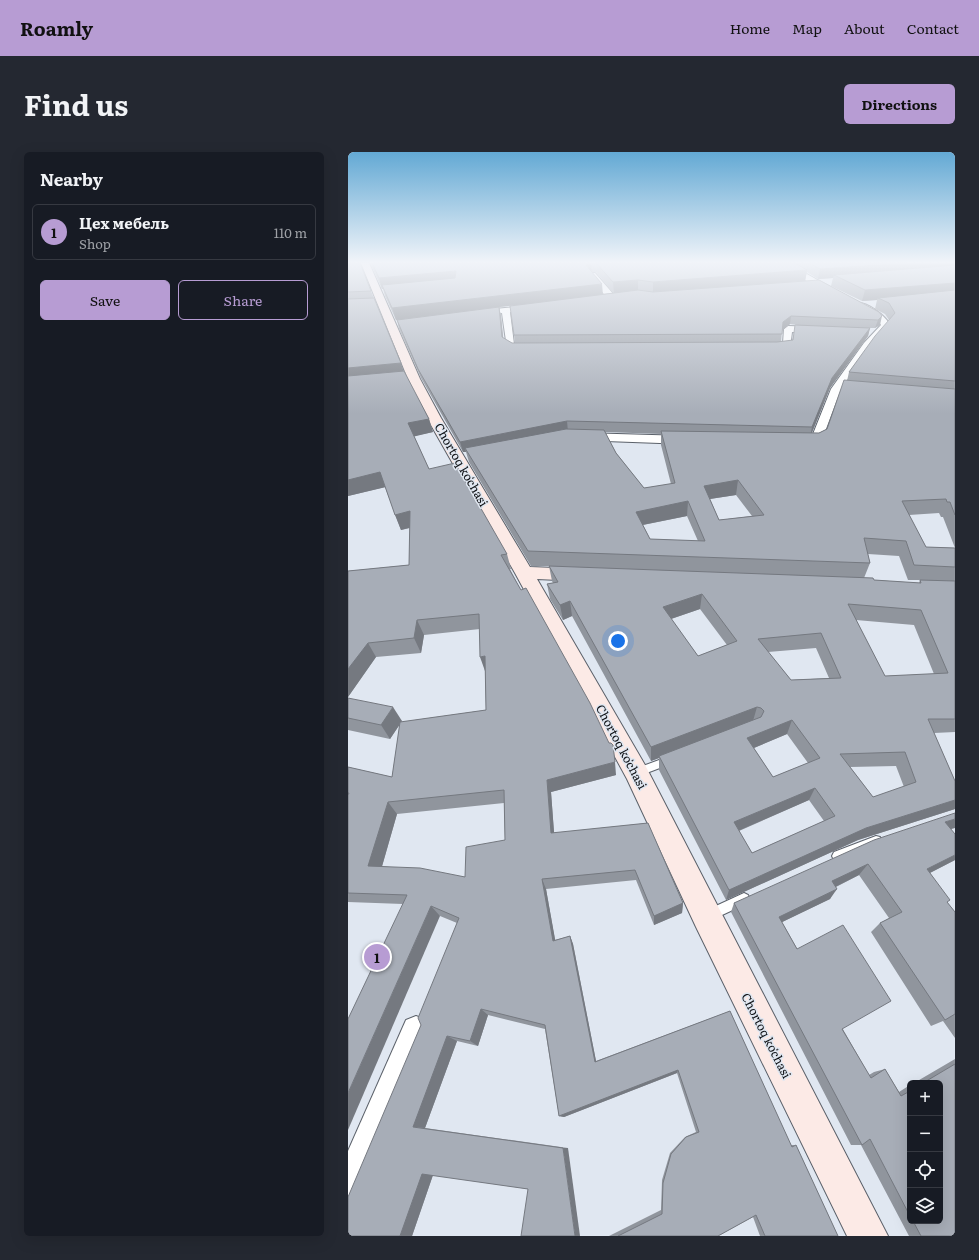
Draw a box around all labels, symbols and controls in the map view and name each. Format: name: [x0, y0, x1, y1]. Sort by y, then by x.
text: Roamly: [20, 14, 93, 42]
text: Home: [730, 18, 770, 38]
text: Map: [792, 18, 822, 38]
text: About: [844, 18, 885, 38]
text: Contact: [907, 18, 959, 38]
text: Find us: [24, 83, 128, 125]
button: Directions: [844, 84, 955, 124]
text: Nearby: [40, 166, 103, 191]
text: Цех мебель: [79, 211, 169, 234]
text: 1: [51, 223, 57, 242]
text: 110 m: [274, 223, 307, 242]
text: Shop: [79, 234, 111, 253]
button: Save: [40, 280, 170, 320]
button: Share: [178, 280, 308, 320]
street label: Chortoq koʻchasi: [431, 419, 493, 510]
your location: [608, 631, 628, 651]
street label: Chortoq koʻchasi: [592, 701, 652, 792]
pin: 1: [364, 942, 390, 972]
street label: Chortoq koʻchasi: [738, 990, 796, 1082]
map controls: [907, 1080, 943, 1224]
button: +: [907, 1080, 943, 1116]
button: −: [907, 1116, 943, 1152]
button: locate: [907, 1152, 943, 1188]
button: layers: [907, 1188, 943, 1224]

